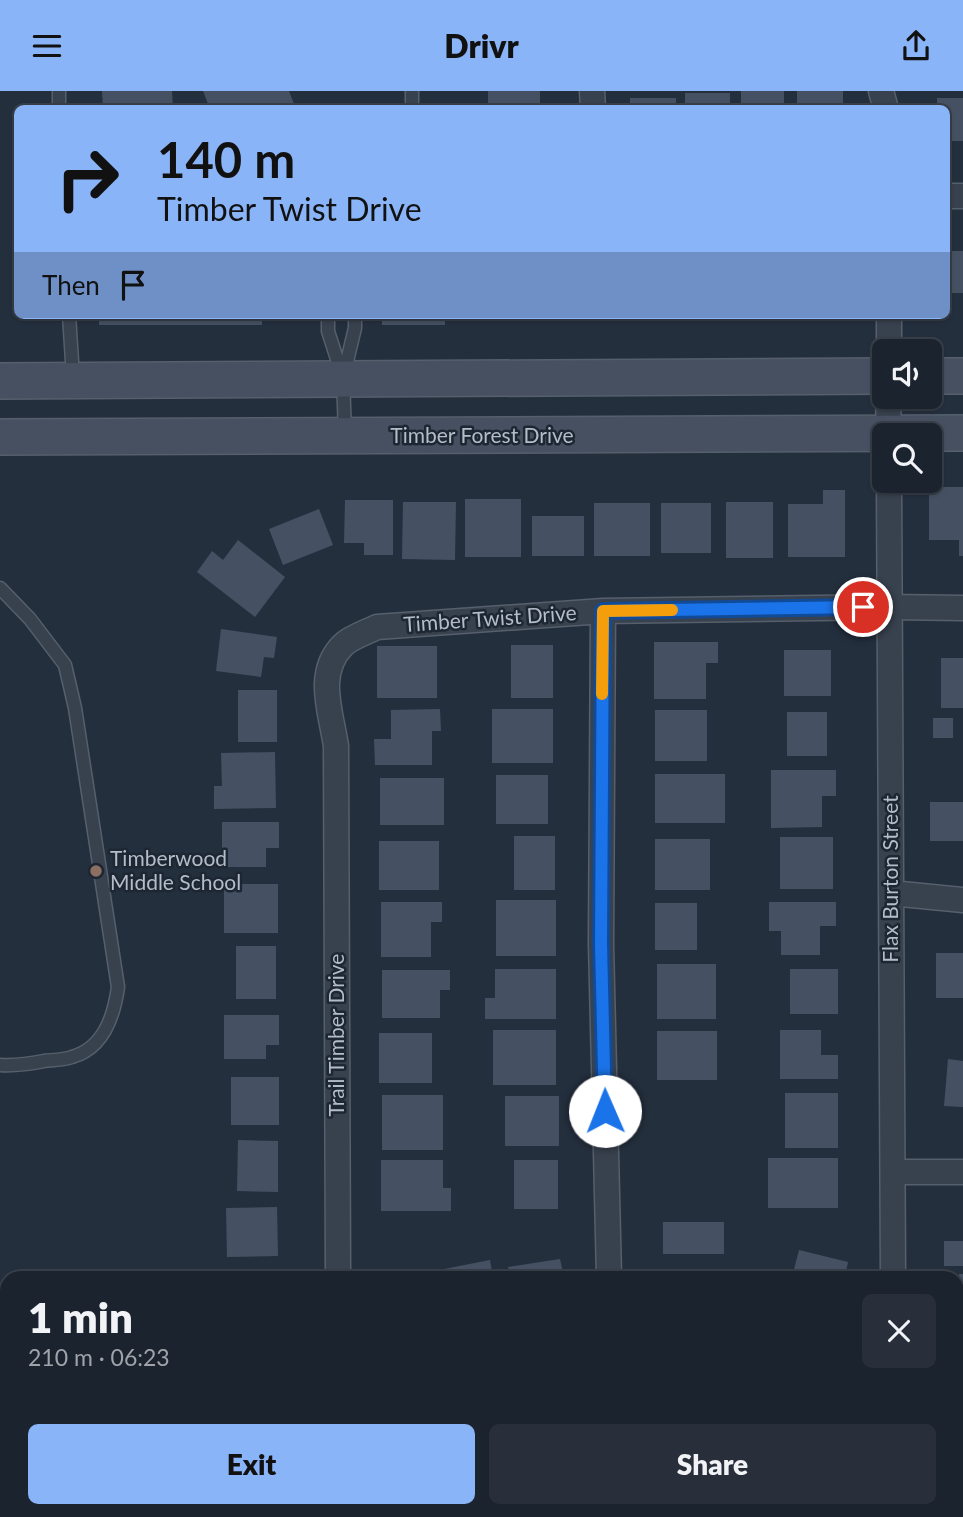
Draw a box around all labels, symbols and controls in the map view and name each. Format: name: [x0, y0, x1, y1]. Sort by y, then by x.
text: Drivr: [444, 26, 519, 65]
icon: menu: [28, 27, 66, 65]
icon: share: [897, 27, 935, 65]
text: 140 m: [157, 130, 295, 188]
icon: right: [42, 133, 133, 224]
text: Timber Twist Drive: [157, 189, 422, 228]
icon: arrive: [114, 266, 152, 304]
text: Then: [42, 269, 100, 301]
map controls: [872, 339, 942, 493]
button: sound: [872, 339, 942, 409]
street label: Timber Forest Drive: [390, 422, 574, 447]
button: search: [872, 423, 942, 493]
pin: [833, 577, 893, 637]
icon: arrive: [844, 588, 882, 626]
street label: Timber Twist Drive: [402, 599, 577, 636]
street label: Flax Burton Street: [877, 795, 902, 963]
place label: Timberwood Middle School: [110, 845, 241, 894]
marker: Timberwood Middle School: [88, 863, 104, 879]
street label: Trail Timber Drive: [323, 954, 348, 1116]
position arrow: [568, 1074, 642, 1148]
text: 1 min: [28, 1292, 133, 1342]
button: close: [862, 1294, 936, 1368]
text: 210 m · 06:23: [28, 1343, 170, 1371]
button: Exit: [28, 1424, 475, 1504]
button: Share: [489, 1424, 936, 1504]

